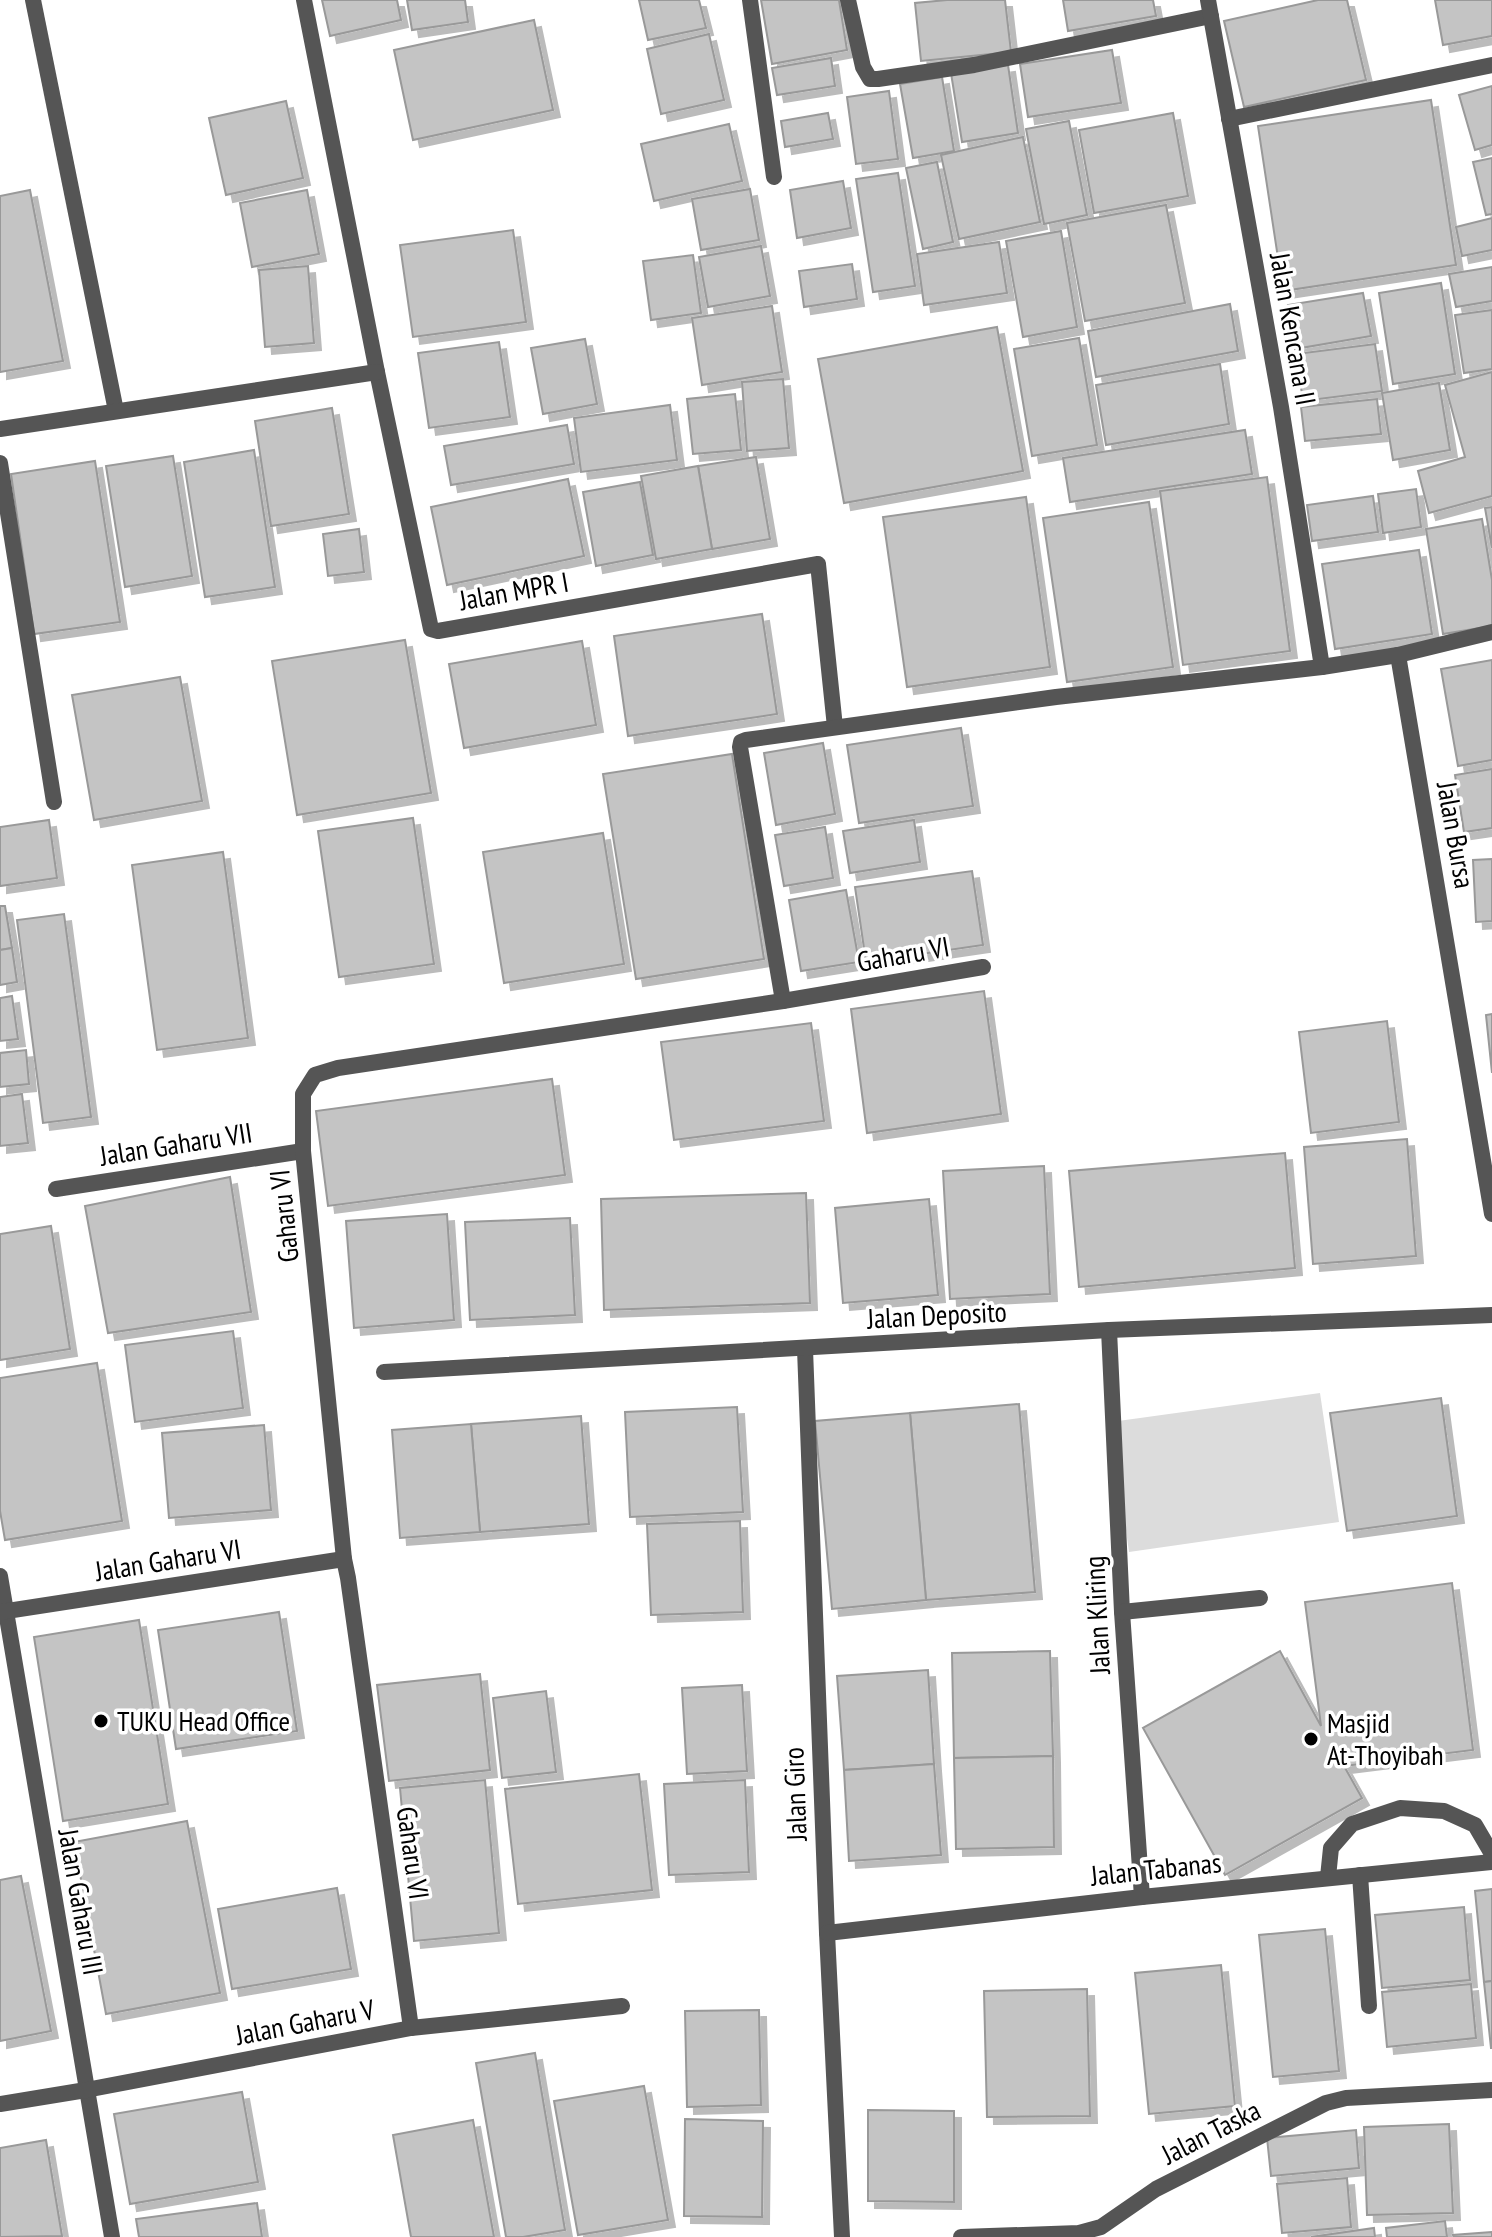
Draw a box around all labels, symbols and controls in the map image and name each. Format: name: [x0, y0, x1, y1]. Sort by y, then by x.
street label: Jalan Kencana II: [1262, 249, 1325, 408]
street label: Jalan MPR I: [455, 563, 571, 618]
street label: Jalan Bursa: [1429, 778, 1484, 891]
street label: Gaharu VI: [854, 927, 952, 980]
street label: Jalan Gaharu VII: [96, 1113, 255, 1174]
street label: Gaharu VI: [260, 1168, 307, 1264]
street label: Jalan Deposito: [865, 1292, 1008, 1337]
street label: Jalan Gaharu VI: [91, 1530, 243, 1589]
street label: Jalan Kliring: [1075, 1555, 1118, 1676]
place label: TUKU Head Office: [117, 1702, 290, 1739]
place label: Masjid At-Thoyibah: [1327, 1704, 1443, 1773]
marker: TUKU Head Office: [92, 1712, 110, 1730]
marker: Masjid At-Thoyibah: [1302, 1730, 1320, 1748]
street label: Jalan Giro: [774, 1747, 815, 1842]
street label: Gaharu VI: [389, 1804, 438, 1902]
street label: Jalan Gaharu III: [50, 1825, 113, 1978]
street label: Jalan Tabanas: [1088, 1843, 1223, 1894]
street label: Jalan Gaharu V: [231, 1990, 378, 2053]
street label: Jalan Taska: [1154, 2091, 1266, 2173]

